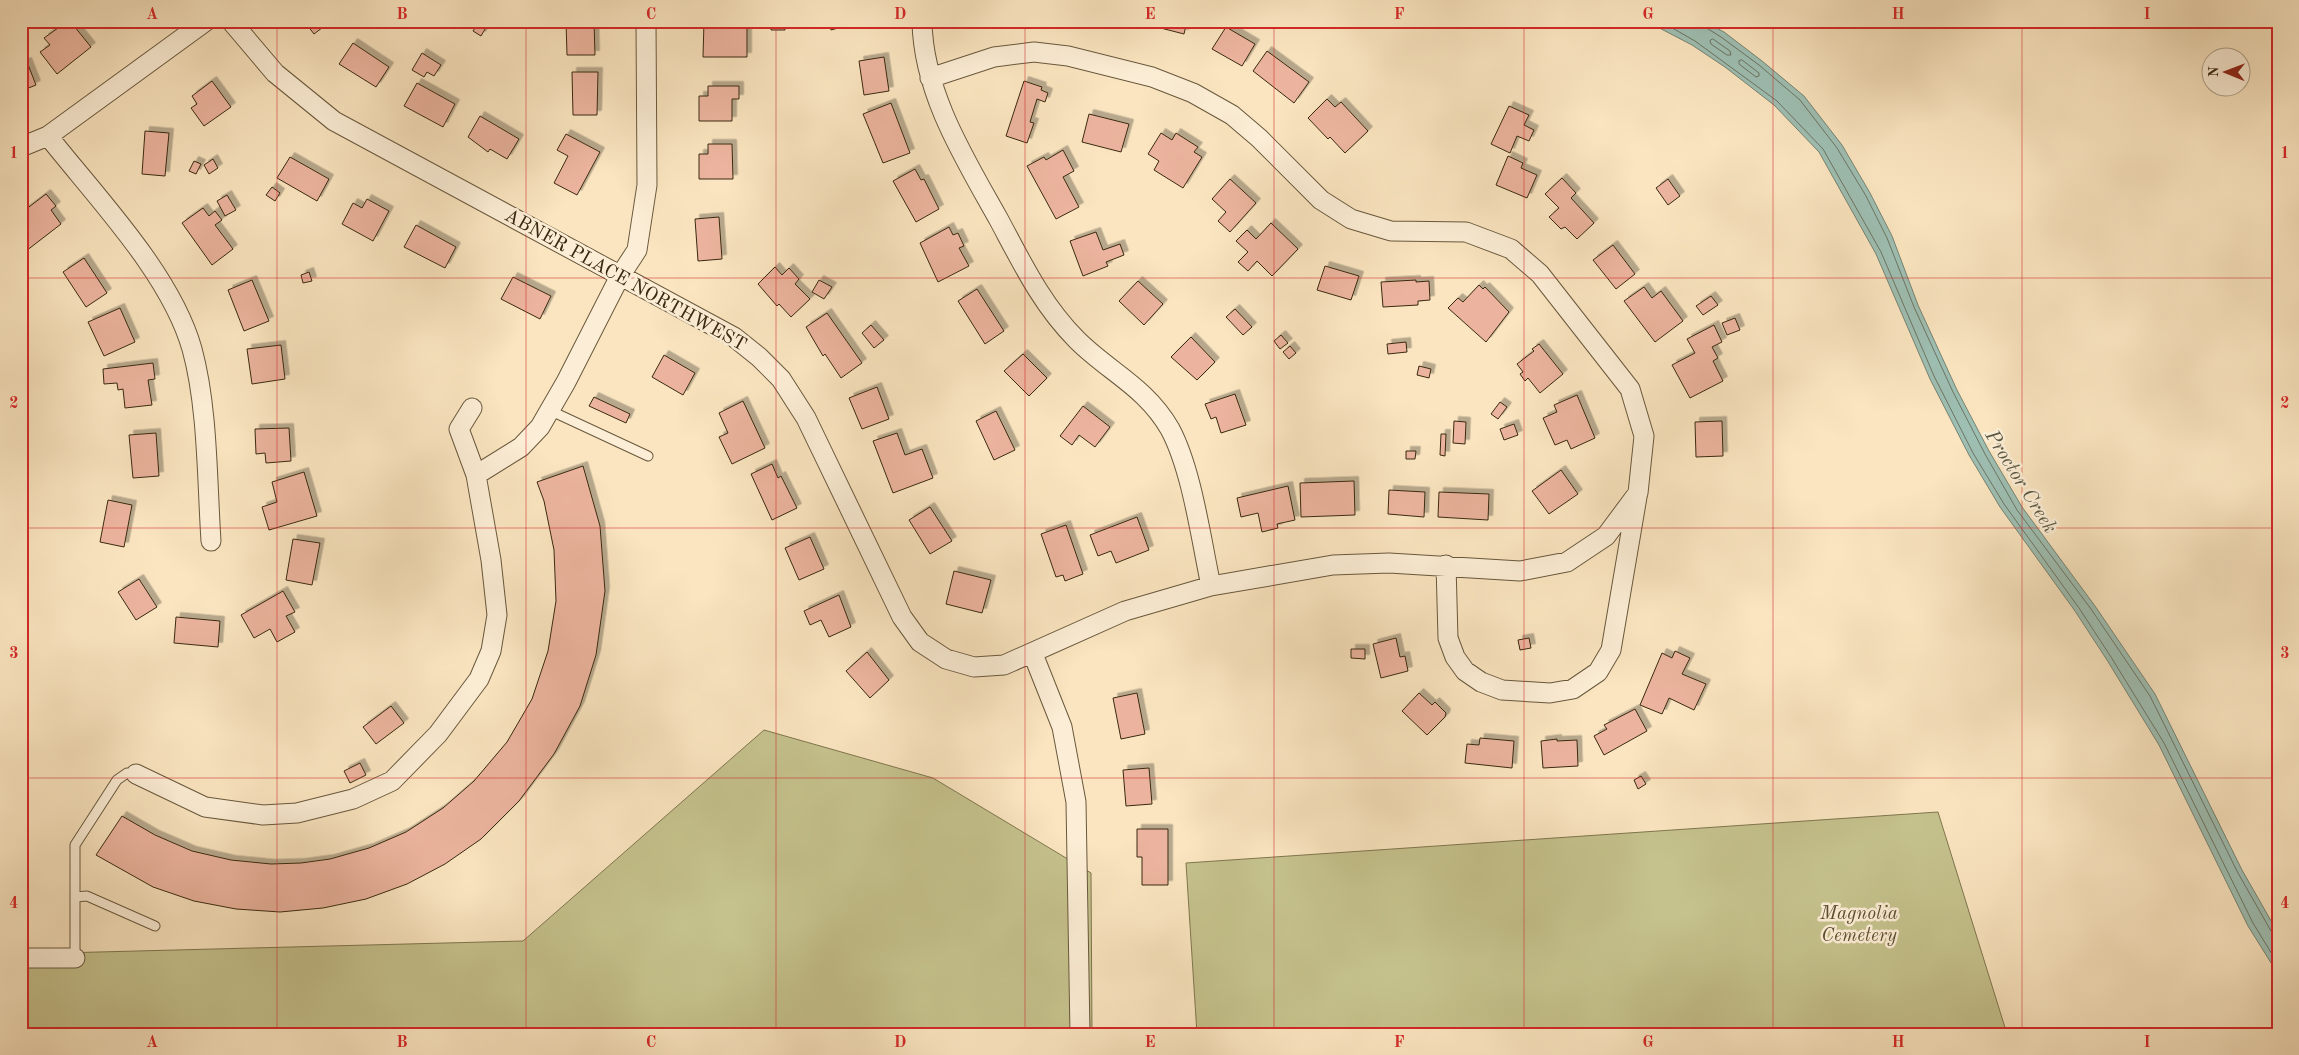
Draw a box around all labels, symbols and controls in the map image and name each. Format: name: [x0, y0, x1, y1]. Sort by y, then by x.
text: A: [146, 7, 158, 23]
text: B: [396, 7, 408, 23]
text: C: [646, 7, 656, 23]
text: D: [894, 7, 906, 23]
text: E: [1144, 7, 1156, 23]
text: F: [1394, 7, 1405, 23]
text: G: [1642, 7, 1654, 23]
text: H: [1891, 7, 1905, 23]
text: I: [2143, 7, 2151, 23]
north arrow: [2202, 48, 2252, 98]
text: N: [2207, 66, 2221, 77]
text: 1: [9, 146, 19, 162]
text: 1: [2280, 146, 2290, 162]
street label: ABNER PLACE NORTHWEST: [501, 206, 749, 356]
text: 2: [9, 396, 19, 412]
text: 2: [2280, 396, 2290, 412]
water label: Proctor Creek: [1980, 426, 2060, 537]
text: 3: [9, 646, 19, 662]
text: 3: [2280, 646, 2290, 662]
text: 4: [9, 896, 19, 912]
text: 4: [2280, 896, 2290, 912]
park label: Magnolia Cemetery: [1819, 905, 1898, 946]
text: A: [146, 1035, 158, 1051]
text: B: [396, 1035, 408, 1051]
text: C: [646, 1035, 656, 1051]
text: D: [894, 1035, 906, 1051]
text: E: [1144, 1035, 1156, 1051]
text: F: [1394, 1035, 1405, 1051]
text: G: [1642, 1035, 1654, 1051]
text: H: [1891, 1035, 1905, 1051]
text: I: [2143, 1035, 2151, 1051]

